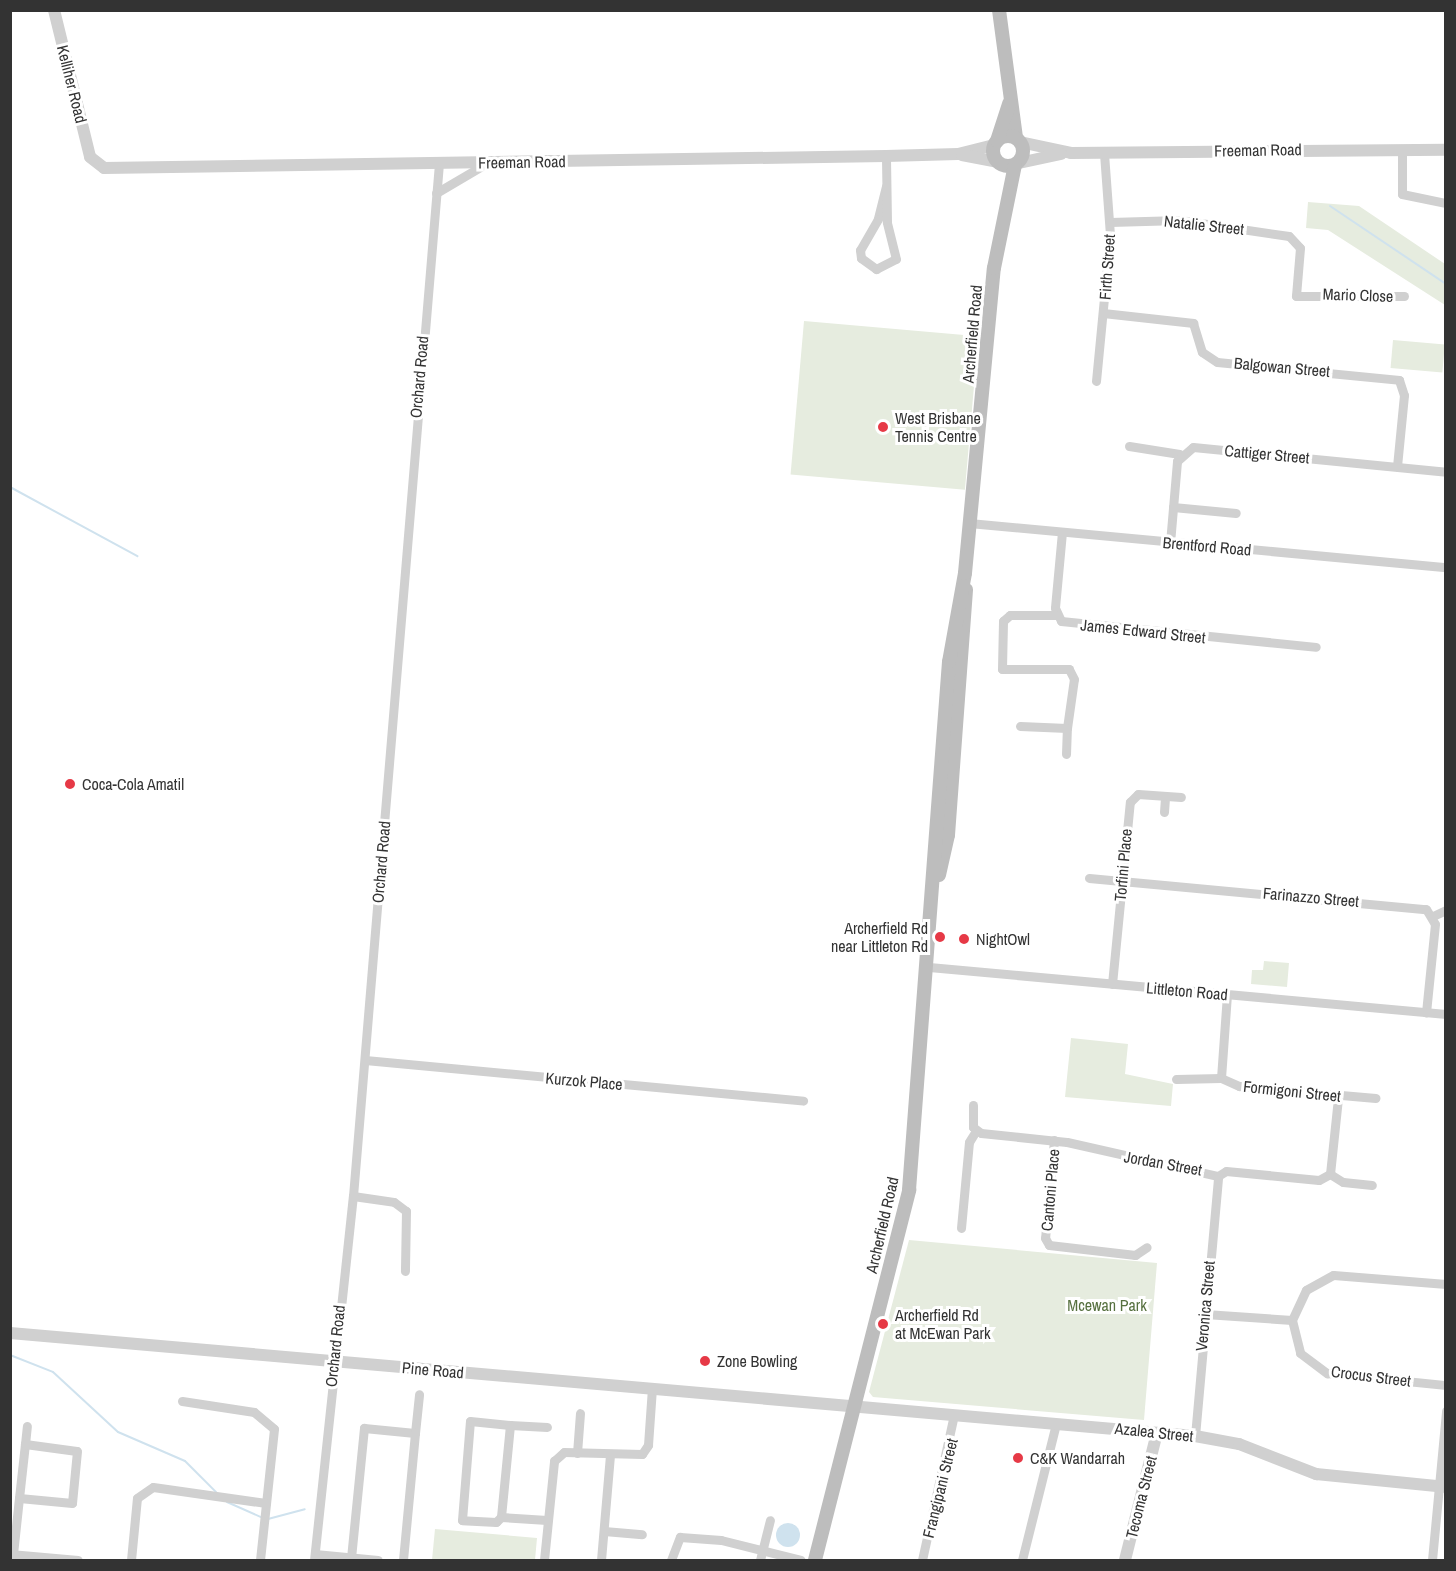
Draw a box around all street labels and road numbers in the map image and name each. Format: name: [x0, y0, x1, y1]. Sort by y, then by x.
street label: Kelliher Road: [53, 43, 91, 125]
street label: Freeman Road: [1214, 140, 1302, 160]
street label: Freeman Road: [478, 152, 566, 172]
street label: Natalie Street: [1163, 211, 1245, 239]
street label: Firth Street: [1095, 234, 1119, 300]
street label: Archerfield Road: [958, 284, 986, 384]
street label: Mario Close: [1322, 284, 1394, 306]
street label: Orchard Road: [406, 335, 432, 419]
street label: Balgowan Street: [1233, 353, 1331, 381]
street label: Cattiger Street: [1224, 441, 1310, 467]
street label: Brentford Road: [1162, 533, 1252, 559]
street label: James Edward Street: [1080, 615, 1206, 647]
street label: Orchard Road: [368, 820, 394, 904]
street label: Torfini Place: [1110, 828, 1136, 902]
street label: Farinazzo Street: [1262, 883, 1360, 911]
street label: Littleton Road: [1145, 978, 1229, 1004]
street label: Kurzok Place: [545, 1068, 623, 1094]
street label: Formigoni Street: [1242, 1076, 1342, 1106]
street label: Jordan Street: [1123, 1147, 1203, 1179]
street label: Cantoni Place: [1037, 1148, 1063, 1232]
street label: Archerfield Road: [862, 1175, 902, 1275]
street label: Veronica Street: [1191, 1260, 1219, 1352]
street label: Orchard Road: [321, 1304, 349, 1388]
street label: Pine Road: [401, 1358, 465, 1382]
street label: Crocus Street: [1330, 1362, 1412, 1390]
street label: Azalea Street: [1114, 1418, 1194, 1446]
street label: Frangipani Street: [918, 1436, 962, 1540]
street label: Tecoma Street: [1121, 1454, 1161, 1540]

